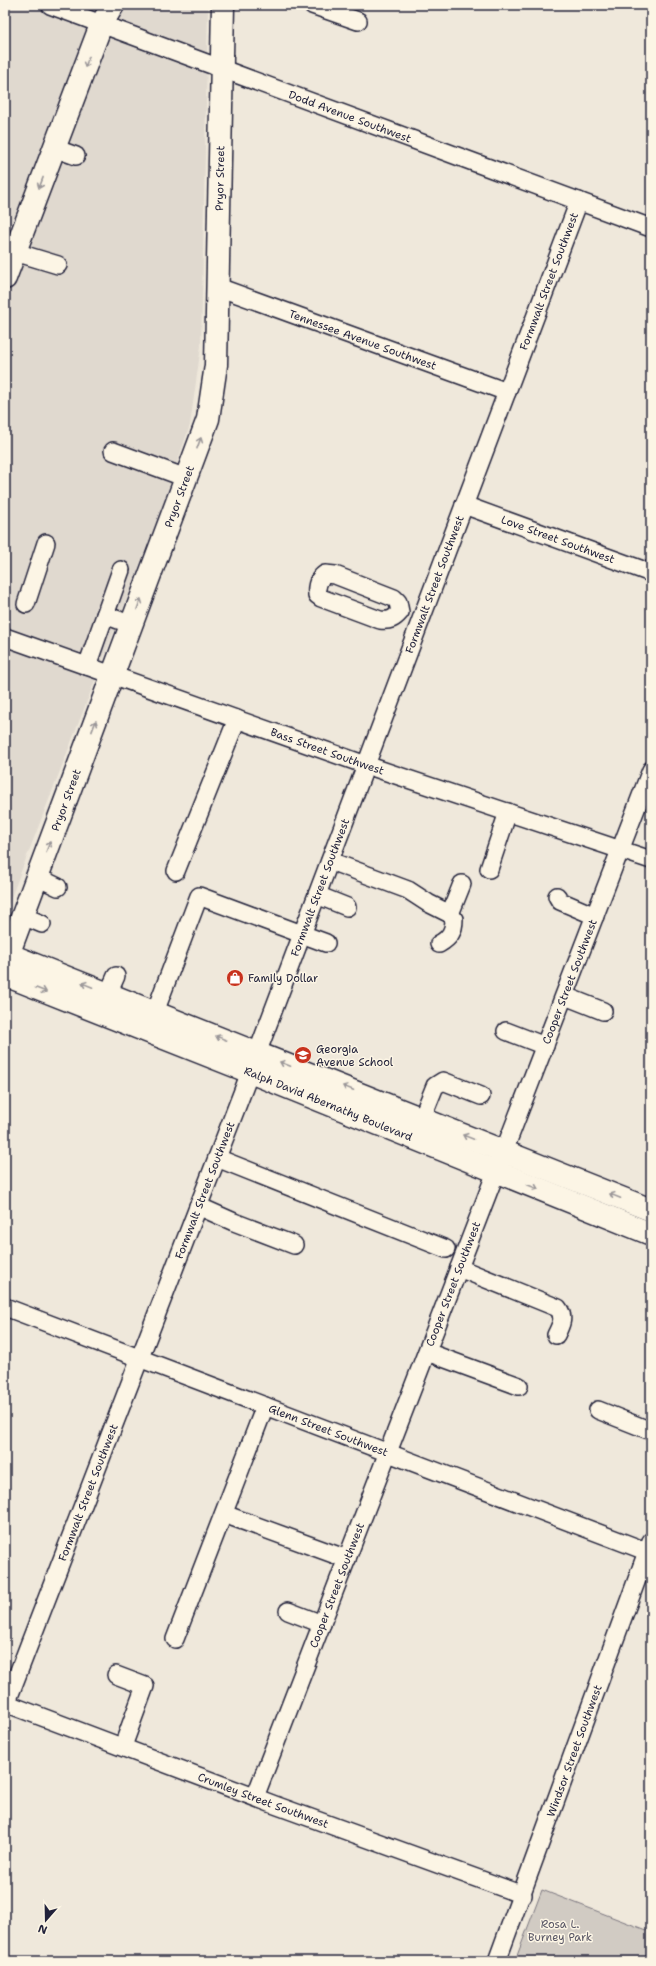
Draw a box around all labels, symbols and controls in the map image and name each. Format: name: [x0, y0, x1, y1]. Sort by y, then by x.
one-way arrow: [83, 55, 91, 67]
street label: Dodd Avenue Southwest: [286, 87, 414, 146]
street label: Pryor Street: [212, 145, 228, 211]
one-way arrow: [36, 177, 44, 189]
street label: Formwalt Street Southwest: [516, 210, 582, 352]
street label: Tennessee Avenue Southwest: [287, 306, 439, 374]
one-way arrow: [196, 437, 204, 449]
street label: Pryor Street: [161, 463, 198, 530]
street label: Love Street Southwest: [499, 512, 617, 567]
street label: Formwalt Street Southwest: [402, 513, 468, 656]
one-way arrow: [136, 598, 144, 610]
one-way arrow: [90, 720, 98, 732]
street label: Bass Street Southwest: [268, 725, 386, 779]
street label: Pryor Street: [48, 767, 85, 833]
street label: Formwalt Street Southwest: [287, 816, 353, 959]
one-way arrow: [45, 842, 53, 854]
street label: Cooper Street Southwest: [539, 917, 601, 1046]
shop icon: Family Dollar: [225, 968, 245, 988]
place label: Family Dollar: [248, 971, 318, 986]
one-way arrow: [82, 981, 94, 988]
one-way arrow: [35, 986, 47, 994]
one-way arrow: [216, 1034, 228, 1041]
place label: Georgia Avenue School: [316, 1042, 394, 1070]
school or university icon: Georgia Avenue School: [293, 1045, 313, 1065]
one-way arrow: [280, 1059, 292, 1067]
street label: Ralph David Abernathy Boulevard: [242, 1063, 415, 1145]
one-way arrow: [342, 1084, 354, 1092]
street label: Formwalt Street Southwest: [172, 1119, 238, 1261]
one-way arrow: [463, 1132, 475, 1140]
one-way arrow: [526, 1183, 538, 1191]
one-way arrow: [609, 1191, 621, 1199]
street label: Cooper Street Southwest: [422, 1219, 484, 1349]
street label: Glenn Street Southwest: [266, 1401, 390, 1460]
street label: Formwalt Street Southwest: [55, 1421, 122, 1564]
street label: Cooper Street Southwest: [306, 1520, 368, 1650]
street label: Windsor Street Southwest: [543, 1682, 606, 1819]
street label: Crumley Street Southwest: [196, 1770, 331, 1832]
north arrow: [26, 1900, 66, 1940]
park label: Rosa L. Burney Park: [528, 1917, 592, 1945]
text: N: [36, 1920, 49, 1937]

